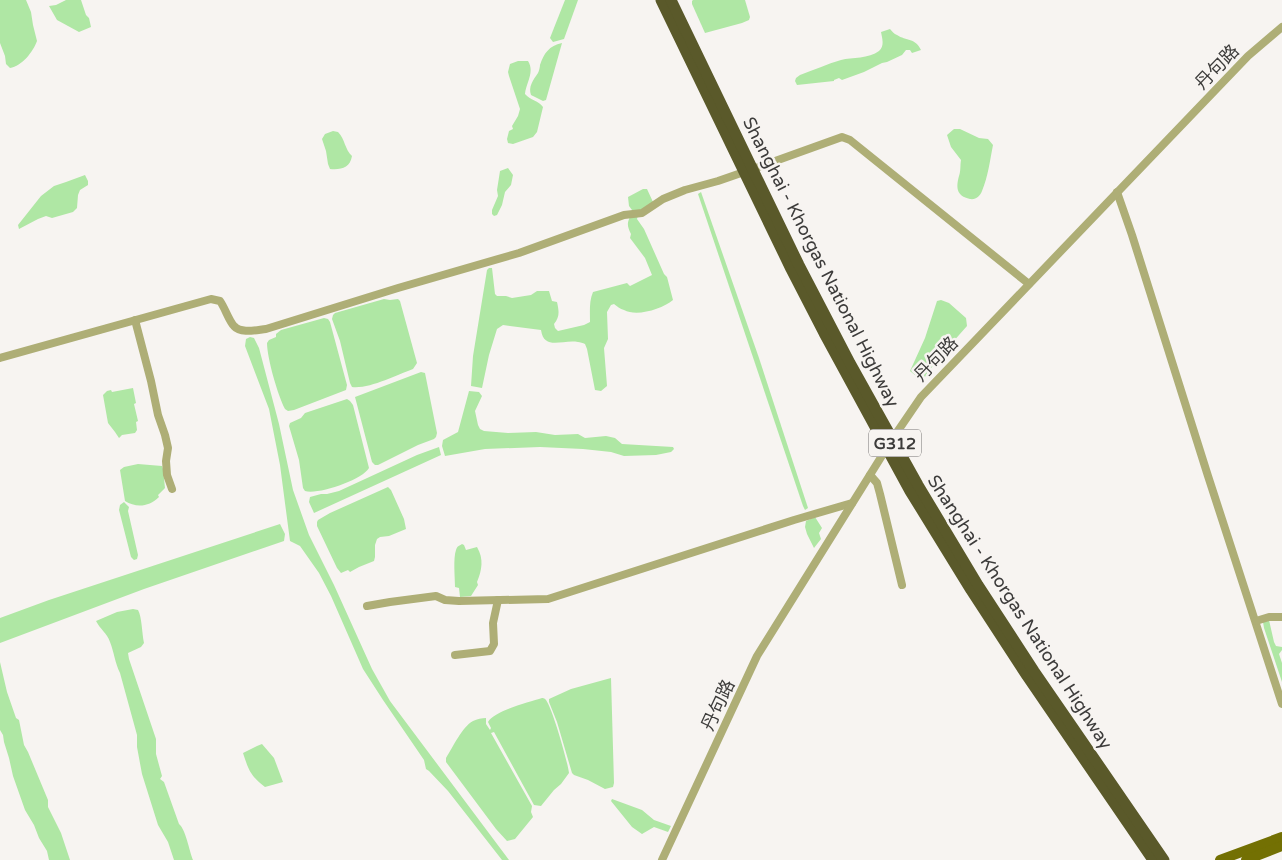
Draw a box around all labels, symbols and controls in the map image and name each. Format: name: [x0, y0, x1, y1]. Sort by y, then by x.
street label: 丹句路: [1190, 40, 1244, 94]
street label: Shanghai - Khorgas National Highway: [738, 113, 904, 411]
street label: 丹句路: [909, 332, 963, 386]
road number: G312: [869, 429, 921, 456]
street label: Shanghai - Khorgas National Highway: [923, 471, 1117, 754]
street label: 丹句路: [697, 676, 739, 734]

